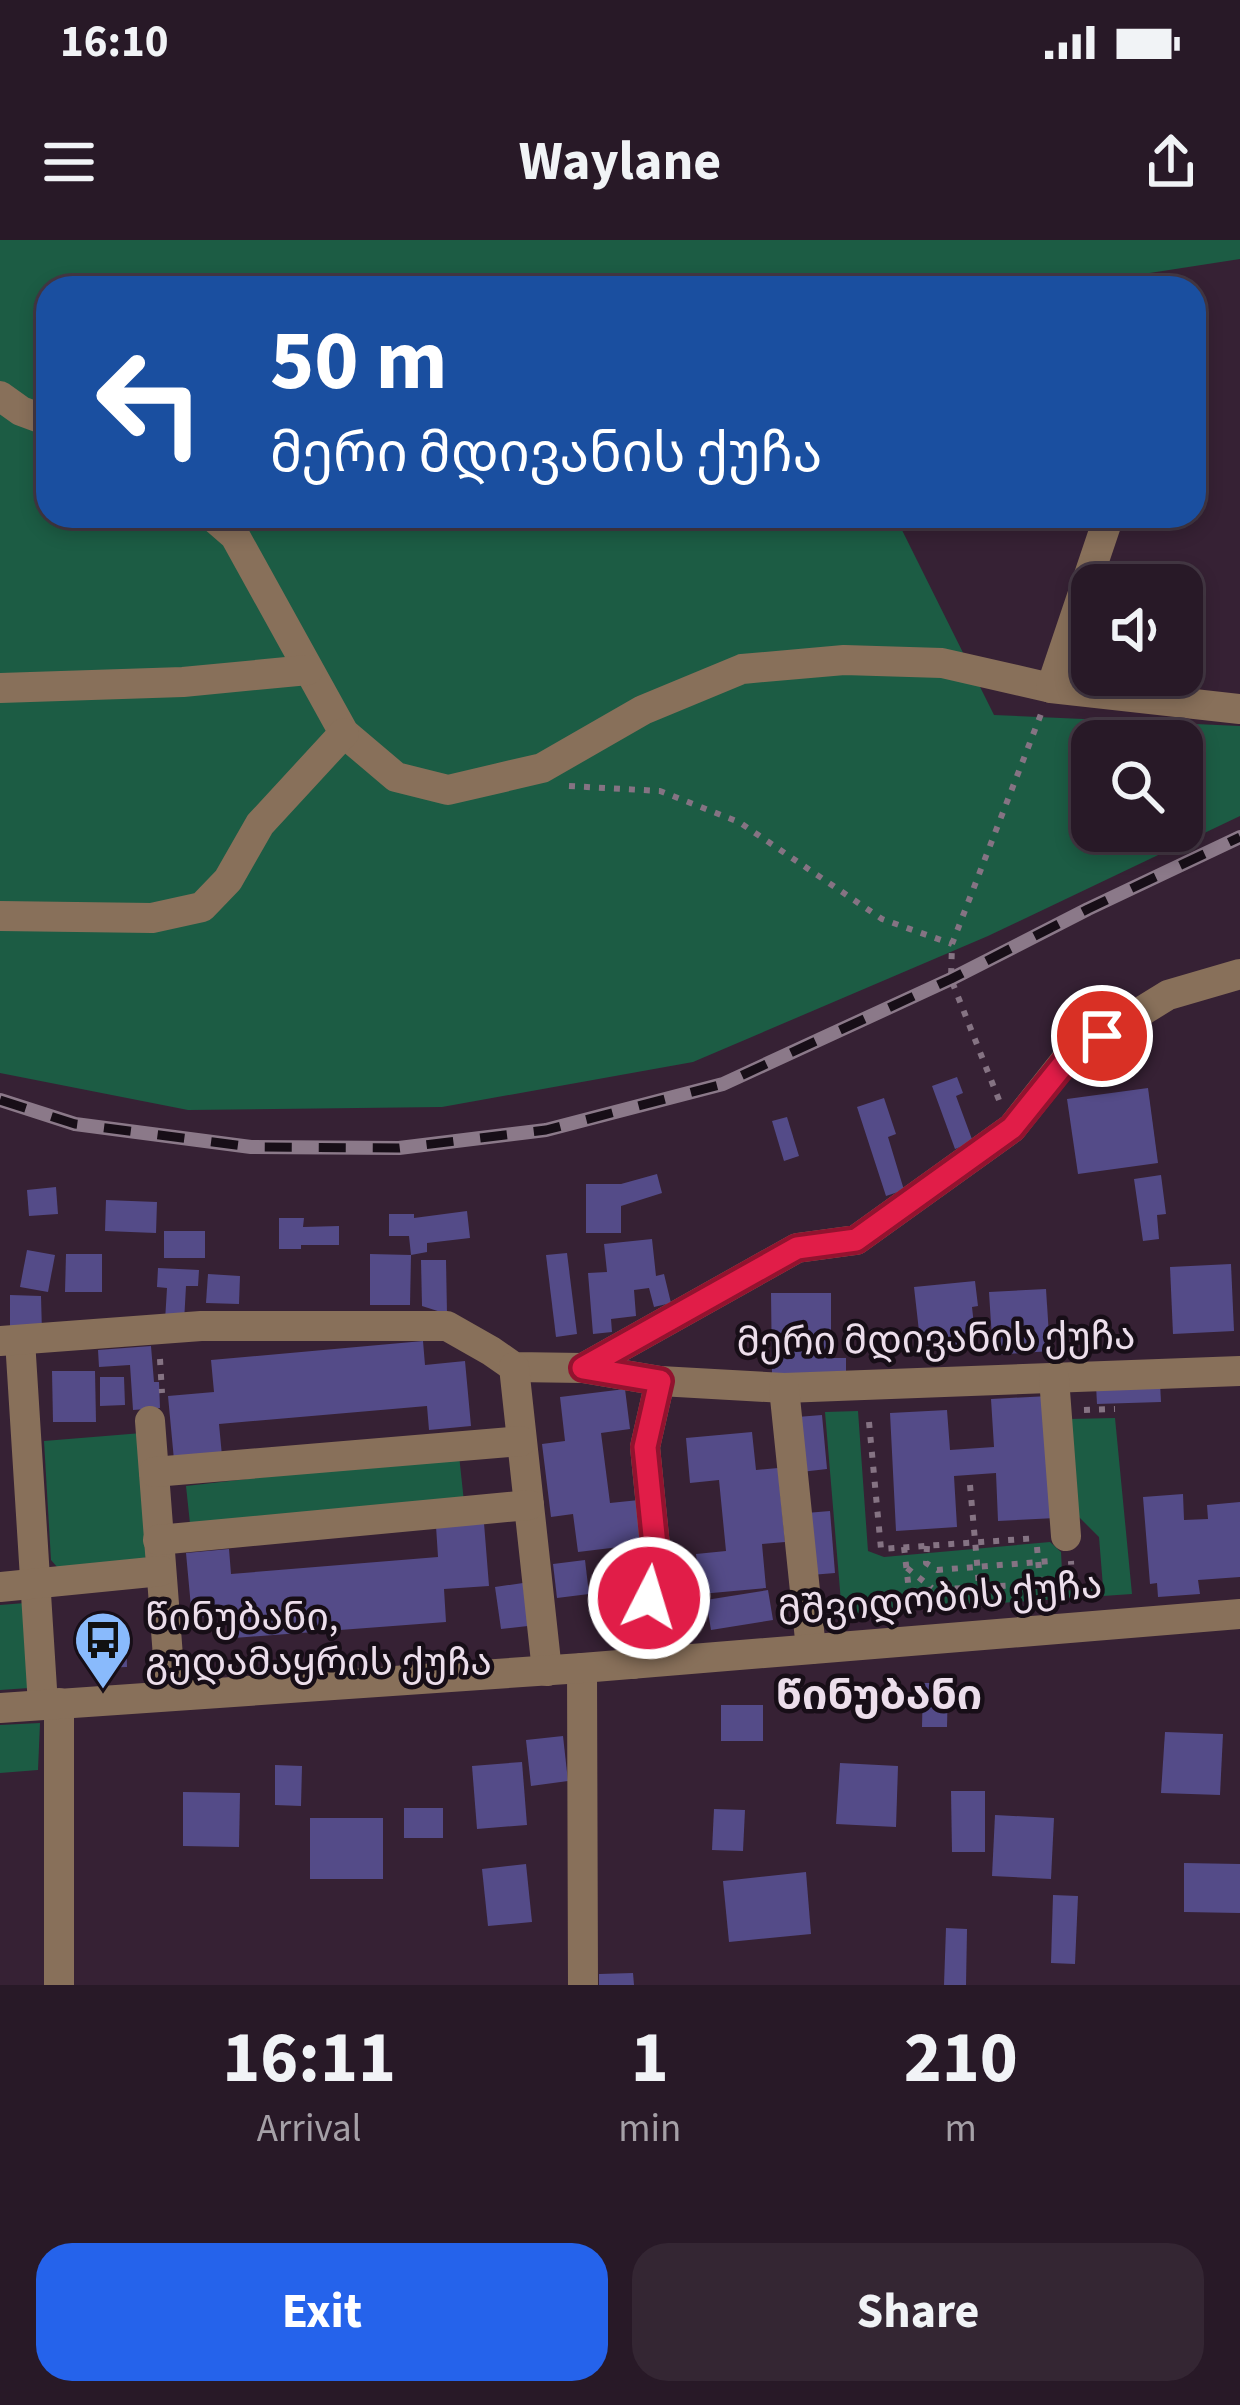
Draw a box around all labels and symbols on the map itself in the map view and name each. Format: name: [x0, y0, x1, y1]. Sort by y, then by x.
pin: [1051, 985, 1153, 1087]
street label: მერი მდივანის ქუჩა: [736, 1309, 1136, 1371]
position arrow: [586, 1535, 712, 1661]
street label: მშვიდობის ქუჩა: [776, 1557, 1104, 1641]
place label: წინუბანი, გუდამაყრის ქუჩა: [145, 1590, 492, 1691]
bus stop icon: წინუბანი, გუდამაყრის ქუჩა: [72, 1609, 134, 1691]
district label: წინუბანი: [776, 1666, 982, 1726]

